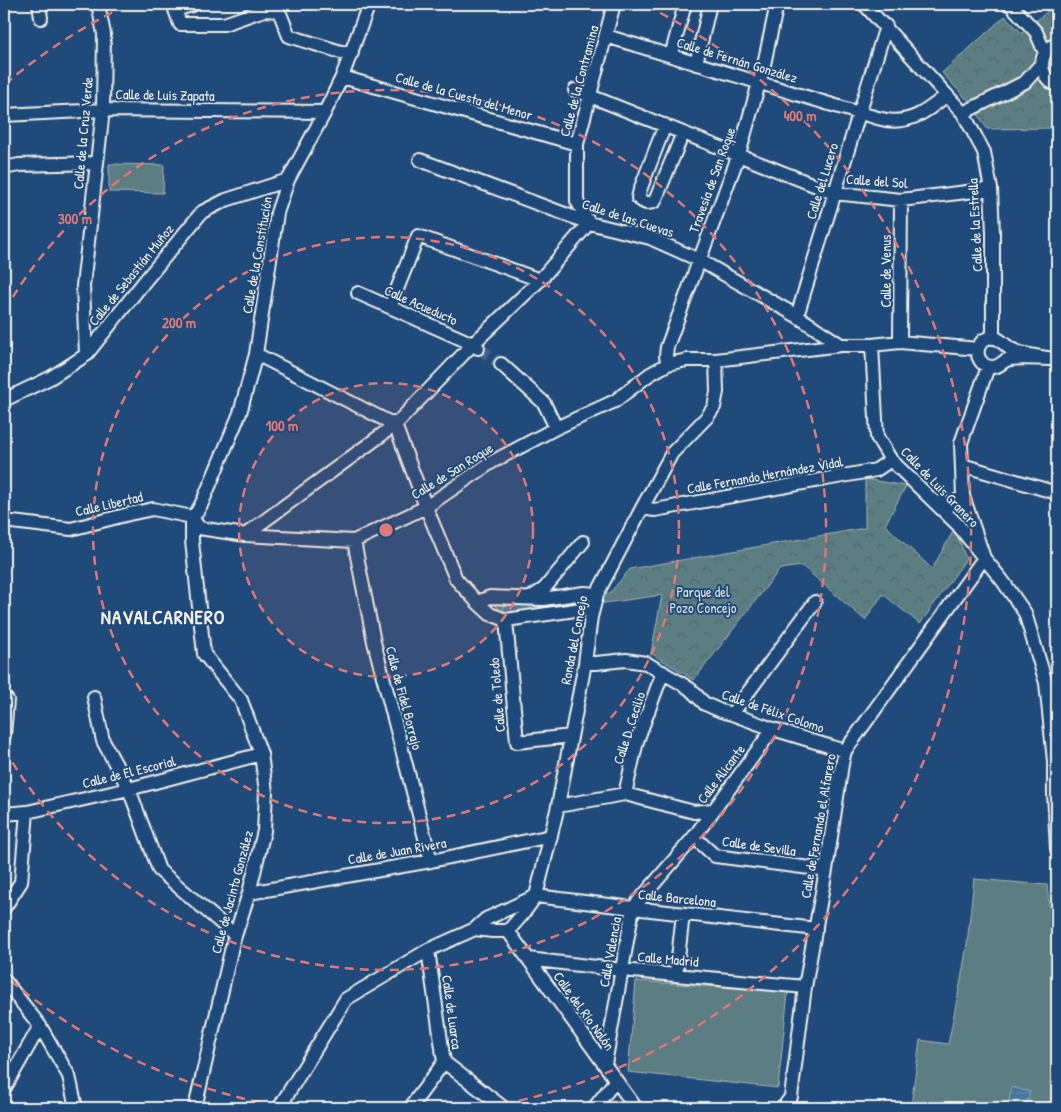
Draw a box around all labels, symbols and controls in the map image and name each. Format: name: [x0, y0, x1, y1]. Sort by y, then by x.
street label: Calle de la Contramina: [555, 23, 603, 139]
street label: Calle de Fernán González: [674, 32, 800, 87]
street label: Calle de la Cuesta del Menor: [393, 67, 535, 124]
street label: Calle de la Cruz Verde: [68, 76, 97, 190]
street label: Calle de Luis Zapata: [115, 84, 215, 106]
text: 400 m: [784, 105, 816, 126]
street label: Travesía de San Roque: [684, 124, 741, 236]
street label: Calle del Lucero: [801, 140, 842, 221]
street label: Calle del Sol: [846, 169, 909, 192]
street label: Calle de la Estrella: [963, 177, 986, 272]
street label: Calle de las Cuevas: [580, 194, 676, 241]
street label: Calle de la Constitución: [237, 195, 276, 315]
text: 300 m: [58, 208, 92, 229]
street label: Calle de Sebastián Muñoz: [84, 220, 178, 330]
street label: Calle de Venus: [876, 235, 895, 308]
street label: Calle Acueducto: [382, 280, 461, 329]
text: 200 m: [162, 312, 196, 333]
text: 100 m: [266, 415, 298, 436]
street label: Calle de San Roque: [407, 438, 497, 504]
street label: Calle de Luis Granero: [897, 442, 984, 531]
street label: Calle Fernando Hernández Vidal: [685, 451, 845, 498]
street label: Calle Libertad: [73, 486, 145, 521]
centre of rings: [377, 521, 395, 539]
park label: Parque del Pozo Concejo: [670, 582, 737, 618]
street label: Ronda del Concejo: [556, 594, 592, 686]
district label: NAVALCARNERO: [101, 604, 225, 630]
street label: Calle de Fidel Borrajo: [381, 644, 428, 752]
street label: Calle de Toledo: [484, 657, 509, 733]
street label: Calle de Félix Colomo: [719, 684, 827, 737]
street label: Calle D. Cecilio: [608, 689, 649, 767]
street label: Calle Alicante: [692, 740, 749, 807]
street label: Calle de El Escorial: [80, 751, 178, 792]
street label: Calle de Fernando el Alfarero: [795, 752, 840, 900]
street label: Calle de Jacinto González: [206, 828, 257, 956]
street label: Calle de Sevilla: [721, 831, 798, 860]
street label: Calle de Juan Rivera: [346, 832, 448, 869]
street label: Calle Barcelona: [637, 884, 717, 911]
street label: Calle Valencia: [594, 915, 625, 989]
street label: Calle Madrid: [637, 946, 700, 971]
street label: Calle del Río Nalón: [549, 968, 619, 1054]
street label: Calle de Luarca: [438, 974, 467, 1051]

